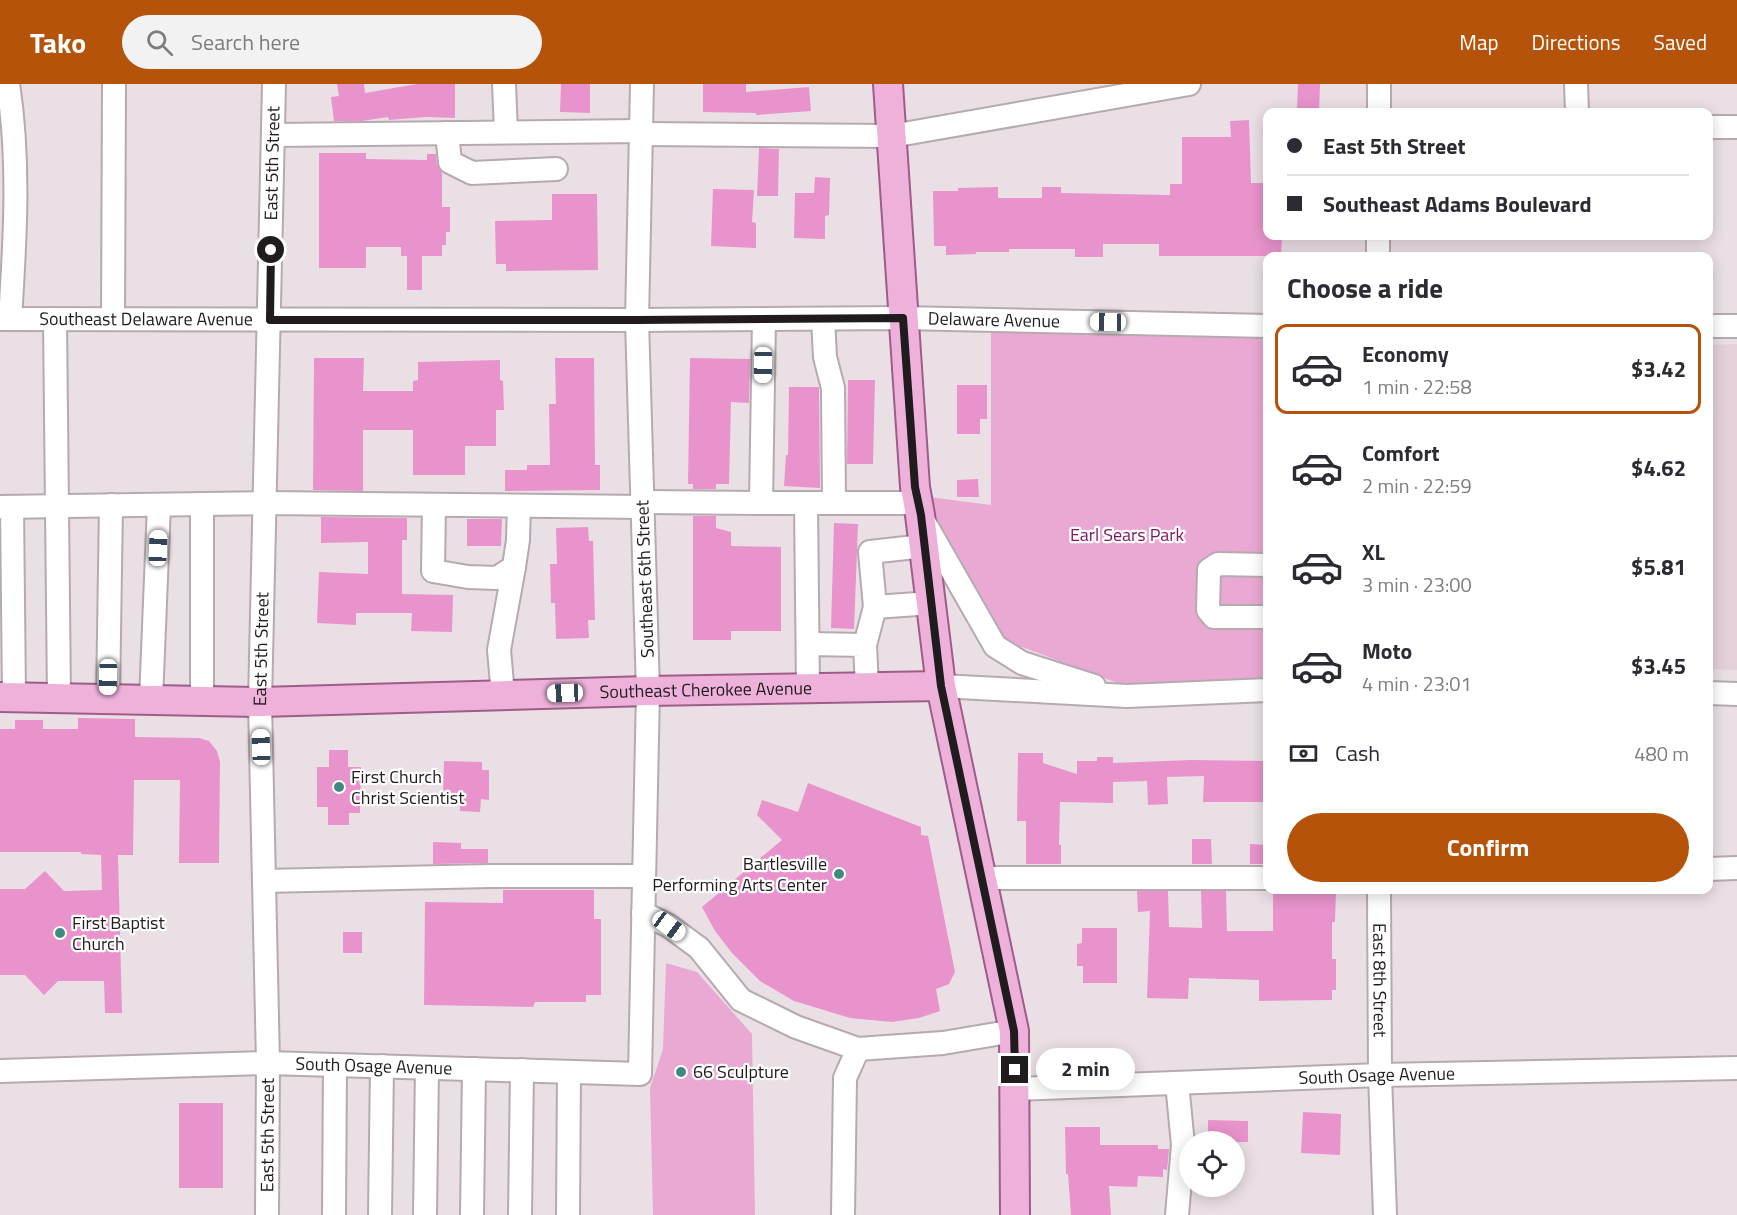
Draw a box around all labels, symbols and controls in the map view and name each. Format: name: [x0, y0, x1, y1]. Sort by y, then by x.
search box: [122, 15, 542, 69]
text: Tako: [30, 21, 86, 64]
text: Search here: [191, 25, 300, 59]
icon: search: [143, 26, 176, 59]
text: Map: [1459, 26, 1499, 58]
text: Directions: [1532, 26, 1621, 58]
text: Saved: [1654, 26, 1707, 58]
street label: East 5th Street: [257, 105, 287, 221]
text: East 5th Street: [1323, 129, 1466, 163]
text: Southeast Adams Boulevard: [1323, 187, 1591, 221]
route start: [257, 236, 284, 263]
text: Choose a ride: [1287, 267, 1443, 308]
street label: Southeast Delaware Avenue: [39, 305, 253, 332]
street label: Delaware Avenue: [928, 305, 1060, 334]
car: [1090, 313, 1126, 331]
text: Economy: [1362, 337, 1449, 371]
icon: car: [1290, 342, 1344, 396]
car: [754, 347, 772, 383]
text: $3.42: [1631, 352, 1686, 386]
text: 1 min · 22:58: [1362, 371, 1472, 402]
text: Comfort: [1362, 436, 1440, 470]
icon: car: [1290, 441, 1344, 495]
text: $4.62: [1631, 451, 1686, 485]
text: 2 min · 22:59: [1362, 470, 1472, 501]
street label: Southeast 6th Street: [628, 499, 661, 658]
park label: Earl Sears Park: [1070, 521, 1184, 548]
car: [148, 530, 168, 566]
text: XL: [1362, 535, 1385, 569]
icon: car: [1290, 540, 1344, 594]
text: $5.81: [1631, 550, 1686, 584]
text: 3 min · 23:00: [1362, 569, 1472, 600]
street label: East 5th Street: [246, 591, 276, 706]
text: Moto: [1362, 634, 1412, 668]
icon: car: [1290, 639, 1344, 693]
text: $3.45: [1631, 649, 1686, 683]
car: [99, 659, 117, 695]
text: 4 min · 23:01: [1362, 668, 1472, 699]
street label: Southeast Cherokee Avenue: [599, 674, 812, 705]
car: [547, 683, 583, 703]
car: [251, 729, 271, 765]
text: Cash: [1335, 736, 1380, 770]
icon: cash: [1287, 737, 1320, 770]
text: 480 m: [1634, 738, 1689, 769]
place label: First Church Christ Scientist: [351, 763, 465, 811]
marker: First Church Christ Scientist: [332, 780, 346, 794]
button: Confirm: [1287, 813, 1689, 882]
place label: Bartlesville Performing Arts Center: [652, 850, 827, 898]
marker: Bartlesville Performing Arts Center: [832, 867, 846, 881]
car: [649, 908, 689, 944]
place label: First Baptist Church: [72, 909, 165, 957]
street label: East 8th Street: [1366, 923, 1394, 1038]
marker: First Baptist Church: [53, 926, 67, 940]
callout: 2 min: [1036, 1049, 1135, 1091]
street label: South Osage Avenue: [295, 1050, 453, 1081]
text: 2 min: [1061, 1053, 1110, 1084]
route end: [1001, 1056, 1028, 1083]
place label: 66 Sculpture: [693, 1058, 789, 1085]
street label: South Osage Avenue: [1298, 1060, 1455, 1091]
marker: 66 Sculpture: [674, 1065, 688, 1079]
street label: East 5th Street: [253, 1077, 281, 1192]
map controls: [1179, 1131, 1245, 1197]
button: locate: [1179, 1131, 1245, 1197]

